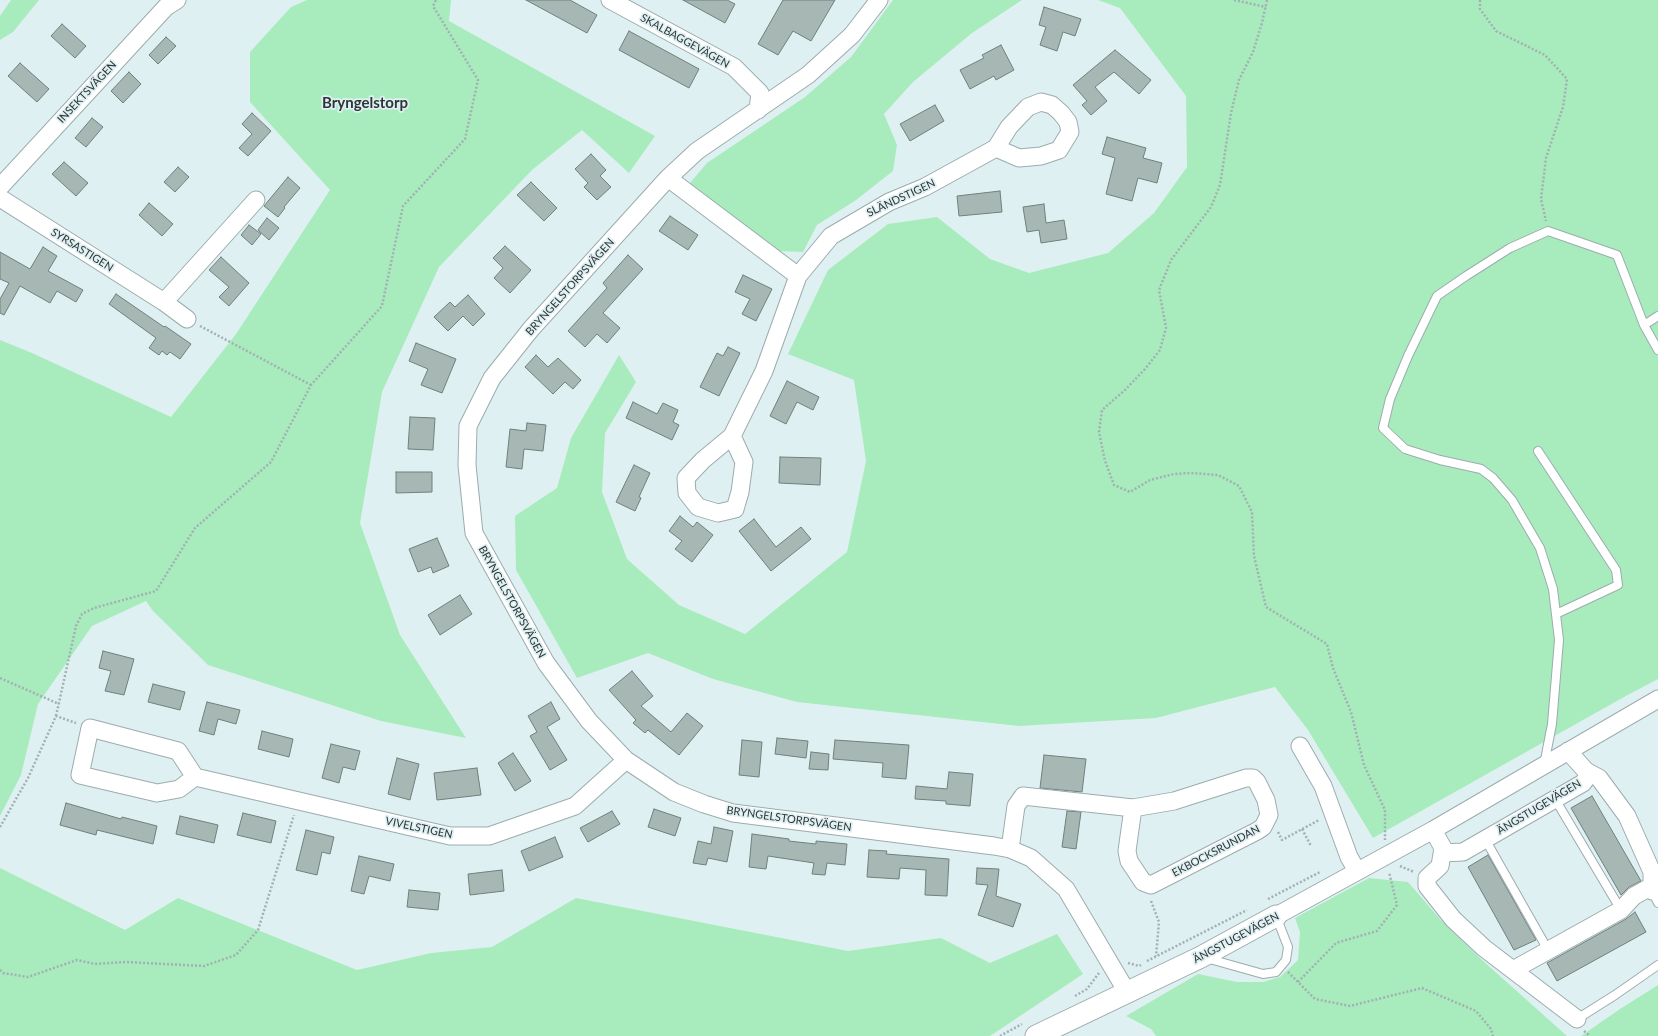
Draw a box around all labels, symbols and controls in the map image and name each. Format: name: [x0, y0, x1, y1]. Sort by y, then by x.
street label: SKALBAGGEVÄGEN: [638, 11, 732, 71]
street label: INSEKTSVÄGEN: [55, 58, 119, 126]
district label: Bryngelstorp: [322, 94, 408, 112]
street label: SLÄNDSTIGEN: [865, 176, 937, 220]
street label: SYRSASTIGEN: [48, 226, 116, 274]
street label: BRYNGELSTORPSVÄGEN: [523, 236, 617, 338]
street label: BRYNGELSTORPSVÄGEN: [476, 544, 548, 660]
street label: ÄNGSTUGEVÄGEN: [1495, 777, 1583, 837]
street label: BRYNGELSTORPSVÄGEN: [726, 804, 852, 834]
street label: VIVELSTIGEN: [384, 814, 454, 842]
street label: EKBOCKSRUNDAN: [1170, 822, 1262, 880]
street label: ÄNGSTUGEVÄGEN: [1191, 910, 1281, 966]

